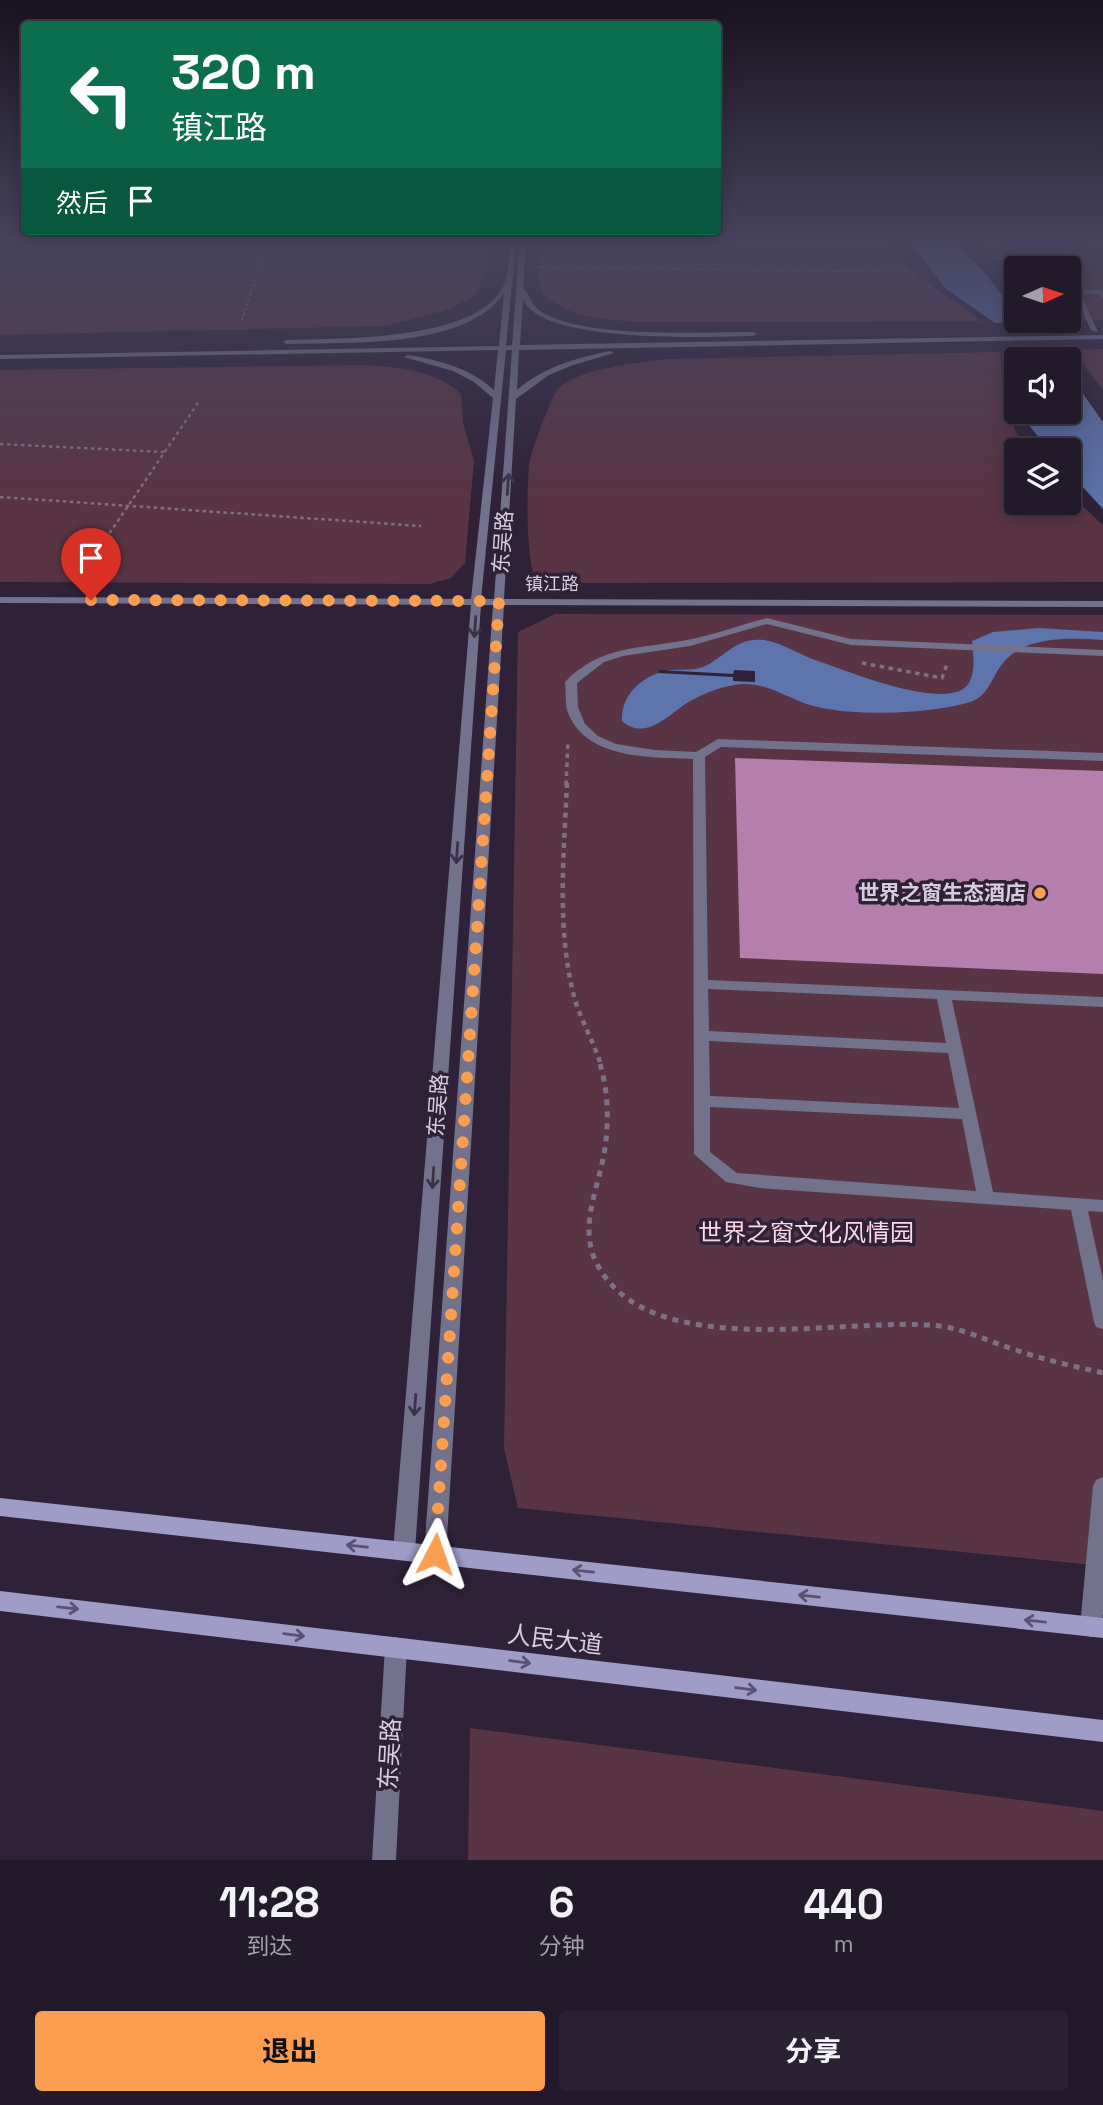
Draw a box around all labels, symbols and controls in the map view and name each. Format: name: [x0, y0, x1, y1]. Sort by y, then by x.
text: 320 m: [171, 41, 316, 103]
icon: left: [56, 49, 147, 140]
text: 镇江路: [171, 108, 267, 148]
icon: arrive: [122, 182, 160, 220]
text: 然后: [56, 186, 108, 220]
north arrow: [1004, 256, 1082, 332]
map controls: [1004, 256, 1081, 515]
button: sound: [1004, 347, 1081, 424]
button: layers: [1004, 438, 1081, 515]
one-way arrow: [501, 473, 514, 496]
street label: 东吴路: [487, 510, 518, 574]
pin: [61, 528, 121, 600]
icon: arrive: [72, 539, 110, 577]
street label: 镇江路: [525, 572, 579, 595]
one-way arrow: [468, 615, 481, 638]
one-way arrow: [450, 842, 463, 864]
place label: 世界之窗生态酒店: [858, 879, 1026, 906]
marker: 世界之窗生态酒店: [1032, 885, 1048, 901]
street label: 东吴路: [422, 1073, 453, 1137]
one-way arrow: [426, 1166, 439, 1189]
park label: 世界之窗文化风情园: [698, 1217, 914, 1248]
one-way arrow: [408, 1393, 421, 1416]
position arrow: [398, 1517, 472, 1591]
one-way arrow: [346, 1539, 369, 1552]
one-way arrow: [572, 1564, 595, 1577]
one-way arrow: [798, 1590, 821, 1603]
one-way arrow: [56, 1602, 79, 1615]
one-way arrow: [1024, 1614, 1047, 1627]
street label: 人民大道: [506, 1618, 605, 1661]
one-way arrow: [282, 1628, 305, 1641]
one-way arrow: [508, 1655, 530, 1668]
one-way arrow: [734, 1682, 756, 1695]
street label: 东吴路: [372, 1717, 407, 1791]
text: 11:28: [219, 1876, 320, 1929]
text: 6: [549, 1876, 574, 1929]
text: 440: [803, 1878, 884, 1931]
text: m: [834, 1929, 854, 1959]
text: 到达: [246, 1931, 292, 1961]
text: 分钟: [538, 1931, 584, 1961]
button: 退出: [35, 2011, 545, 2091]
button: 分享: [559, 2011, 1068, 2091]

